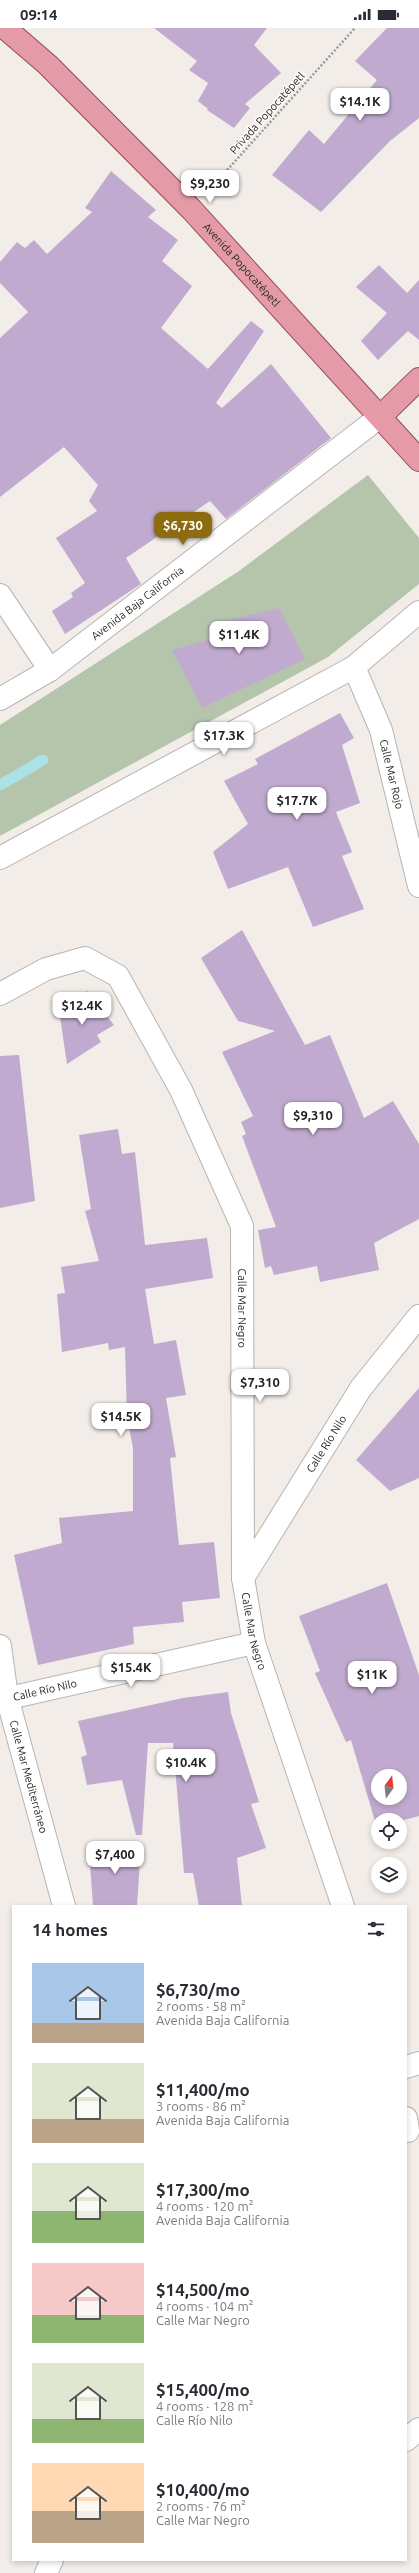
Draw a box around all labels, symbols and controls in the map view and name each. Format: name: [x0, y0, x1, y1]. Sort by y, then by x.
text: 09:14: [20, 6, 58, 23]
street label: Privada Popocatépetl: [227, 70, 307, 156]
pin: $14.1K: [327, 88, 393, 122]
text: $14.1K: [339, 94, 381, 108]
pin: $9,230: [177, 170, 243, 204]
text: $9,230: [190, 176, 230, 190]
street label: Avenida Popocatépetl: [201, 220, 283, 309]
pin: $6,730: [150, 512, 216, 546]
text: $6,730: [163, 518, 203, 532]
street label: Avenida Baja California: [89, 564, 186, 642]
pin: $11.4K: [206, 621, 272, 655]
text: $11.4K: [218, 627, 260, 641]
pin: $17.3K: [191, 722, 257, 756]
text: $17.3K: [203, 728, 245, 742]
street label: Calle Mar Rojo: [378, 738, 406, 810]
pin: $17.7K: [264, 787, 330, 821]
text: $17.7K: [276, 793, 318, 807]
pin: $12.4K: [49, 992, 115, 1026]
text: $12.4K: [61, 998, 103, 1012]
pin: $9,310: [280, 1102, 346, 1136]
text: $9,310: [293, 1108, 333, 1122]
street label: Calle Mar Negro: [236, 1268, 248, 1348]
pin: $7,310: [227, 1369, 293, 1403]
text: $7,310: [240, 1375, 280, 1389]
pin: $14.5K: [88, 1403, 154, 1437]
text: $14.5K: [100, 1409, 142, 1423]
street label: Calle Río Nilo: [304, 1413, 349, 1475]
street label: Calle Mar Negro: [239, 1591, 269, 1672]
pin: $15.4K: [98, 1654, 164, 1688]
text: $15.4K: [110, 1660, 152, 1674]
pin: $11K: [348, 1661, 396, 1695]
text: $11K: [357, 1667, 387, 1681]
street label: Calle Río Nilo: [12, 1677, 78, 1703]
street label: Calle Mar Mediterráneo: [8, 1719, 50, 1834]
pin: $10.4K: [153, 1749, 219, 1783]
text: $10.4K: [165, 1755, 207, 1769]
north arrow: [371, 1769, 407, 1805]
map controls: [371, 1769, 407, 1893]
button: locate: [371, 1813, 407, 1849]
pin: $7,400: [82, 1841, 148, 1875]
text: $7,400: [95, 1847, 135, 1861]
button: layers: [371, 1857, 407, 1893]
icon: filters: [365, 1918, 387, 1940]
text: 14 homes: [32, 1920, 108, 1939]
icon: home: [64, 1979, 112, 2027]
text: $6,730/mo: [156, 1980, 240, 1999]
text: 2 rooms · 58 m²: [156, 1999, 246, 2013]
text: Avenida Baja California: [156, 2013, 289, 2027]
icon: home: [64, 2079, 112, 2127]
text: $11,400/mo: [156, 2080, 250, 2099]
text: 3 rooms · 86 m²: [156, 2099, 246, 2113]
text: Avenida Baja California: [156, 2113, 289, 2127]
icon: home: [64, 2179, 112, 2227]
text: $17,300/mo: [156, 2180, 250, 2199]
text: 4 rooms · 120 m²: [156, 2199, 253, 2213]
text: Avenida Baja California: [156, 2213, 289, 2227]
icon: home: [64, 2279, 112, 2327]
text: $14,500/mo: [156, 2280, 250, 2299]
text: 4 rooms · 104 m²: [156, 2299, 253, 2313]
text: Calle Mar Negro: [156, 2313, 250, 2327]
icon: home: [64, 2379, 112, 2427]
text: $15,400/mo: [156, 2380, 250, 2399]
text: 4 rooms · 128 m²: [156, 2399, 253, 2413]
text: Calle Río Nilo: [156, 2413, 233, 2427]
icon: home: [64, 2479, 112, 2527]
text: $10,400/mo: [156, 2480, 250, 2499]
text: 2 rooms · 76 m²: [156, 2499, 246, 2513]
text: Calle Mar Negro: [156, 2513, 250, 2527]

